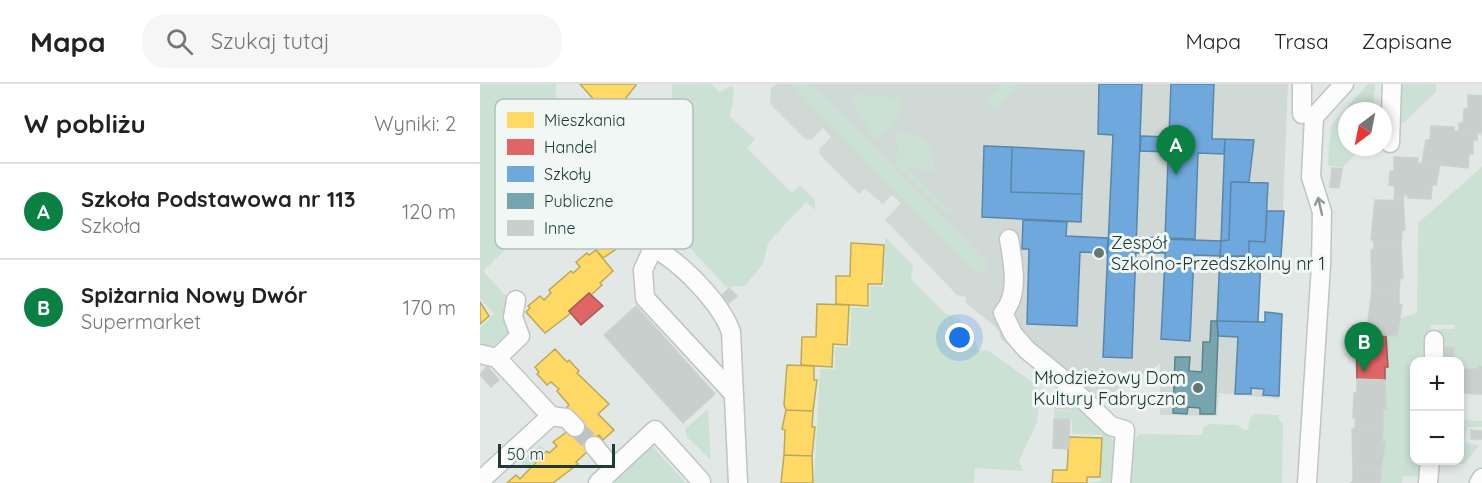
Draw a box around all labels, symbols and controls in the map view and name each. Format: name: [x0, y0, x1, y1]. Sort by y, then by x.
search box: [142, 14, 562, 68]
text: Mapa: [30, 24, 106, 59]
icon: search: [163, 25, 196, 58]
text: Szukaj tutaj: [211, 27, 330, 55]
text: Mapa: [1186, 28, 1241, 54]
text: Trasa: [1274, 28, 1329, 54]
text: Zapisane: [1362, 28, 1452, 54]
legend: [495, 99, 693, 249]
north arrow: [1338, 102, 1392, 156]
text: W pobliżu: [24, 107, 146, 140]
text: Mieszkania: [544, 110, 625, 130]
text: Wyniki: 2: [374, 111, 456, 136]
pin: A: [1156, 126, 1196, 175]
text: Handel: [544, 137, 597, 157]
text: Szkoły: [544, 164, 591, 184]
text: Szkoła Podstawowa nr 113: [81, 185, 356, 213]
text: Publiczne: [544, 191, 614, 211]
one-way arrow: [1313, 197, 1325, 216]
text: A: [37, 199, 50, 224]
text: 120 m: [402, 199, 456, 224]
text: Szkoła: [81, 213, 141, 238]
text: Inne: [544, 218, 576, 238]
place label: Zespół Szkolno-Przedszkolny nr 1: [1111, 231, 1325, 275]
marker: Zespół Szkolno-Przedszkolny nr 1: [1092, 246, 1106, 260]
text: Spiżarnia Nowy Dwór: [81, 281, 307, 309]
text: B: [37, 295, 50, 320]
text: 170 m: [403, 295, 456, 320]
text: Supermarket: [81, 309, 201, 334]
pin: B: [1344, 322, 1384, 372]
your location: [945, 323, 974, 352]
map controls: [1410, 357, 1464, 465]
button: +: [1410, 357, 1464, 411]
place label: Młodzieżowy Dom Kultury Fabryczna: [1033, 366, 1186, 410]
marker: Młodzieżowy Dom Kultury Fabryczna: [1191, 381, 1205, 395]
button: −: [1410, 411, 1464, 465]
scale bar: [498, 441, 615, 468]
text: 50 m: [507, 444, 544, 464]

